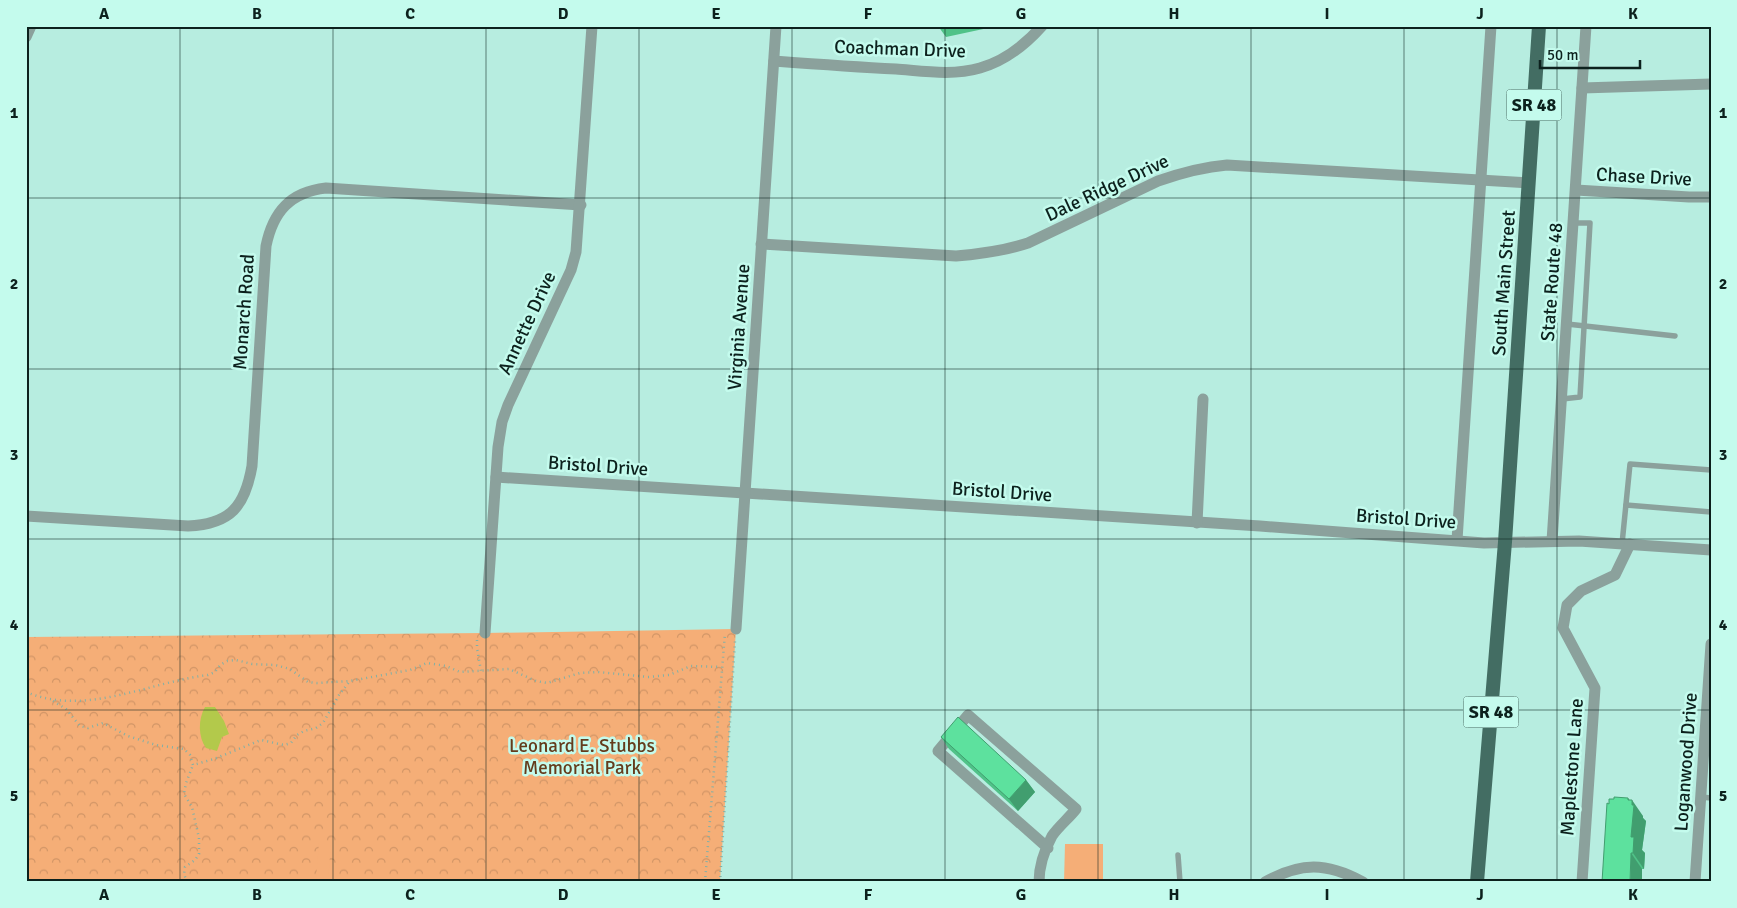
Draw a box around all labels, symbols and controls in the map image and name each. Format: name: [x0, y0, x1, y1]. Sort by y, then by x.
text: A: [99, 4, 110, 24]
text: B: [252, 4, 262, 24]
text: C: [405, 4, 415, 24]
text: D: [558, 4, 569, 24]
text: E: [711, 4, 721, 24]
text: F: [864, 4, 873, 24]
text: G: [1016, 4, 1026, 24]
text: H: [1169, 4, 1179, 24]
text: I: [1324, 4, 1330, 24]
text: J: [1476, 4, 1484, 24]
text: K: [1628, 4, 1638, 24]
street label: Coachman Drive: [834, 35, 966, 63]
scale bar: [1540, 38, 1640, 70]
text: 50 m: [1547, 46, 1578, 64]
road number: SR 48: [1506, 90, 1562, 120]
text: 1: [10, 103, 19, 123]
text: 1: [1719, 103, 1728, 123]
street label: Dale Ridge Drive: [1041, 149, 1173, 227]
street label: Chase Drive: [1595, 163, 1693, 191]
street label: South Main Street: [1487, 209, 1521, 357]
street label: State Route 48: [1536, 222, 1568, 342]
street label: Monarch Road: [228, 253, 260, 371]
street label: Virginia Avenue: [723, 263, 755, 391]
street label: Annette Drive: [493, 268, 561, 378]
text: 2: [10, 274, 18, 294]
text: 2: [1719, 274, 1727, 294]
text: 3: [10, 445, 18, 465]
text: 3: [1719, 445, 1727, 465]
street label: Bristol Drive: [547, 451, 649, 481]
street label: Bristol Drive: [951, 477, 1053, 507]
street label: Bristol Drive: [1355, 504, 1457, 534]
text: 4: [10, 615, 19, 635]
text: 4: [1719, 615, 1728, 635]
street label: Loganwood Drive: [1669, 692, 1703, 832]
road number: SR 48: [1464, 696, 1518, 728]
street label: Maplestone Lane: [1555, 697, 1589, 837]
park label: Leonard E. Stubbs Memorial Park: [509, 734, 655, 780]
text: 5: [10, 786, 18, 806]
text: 5: [1719, 786, 1727, 806]
text: A: [99, 885, 110, 905]
text: B: [252, 885, 262, 905]
text: C: [405, 885, 415, 905]
text: D: [558, 885, 569, 905]
text: E: [711, 885, 721, 905]
text: F: [864, 885, 873, 905]
text: G: [1016, 885, 1026, 905]
text: H: [1169, 885, 1179, 905]
text: I: [1324, 885, 1330, 905]
text: J: [1476, 885, 1484, 905]
text: K: [1628, 885, 1638, 905]

